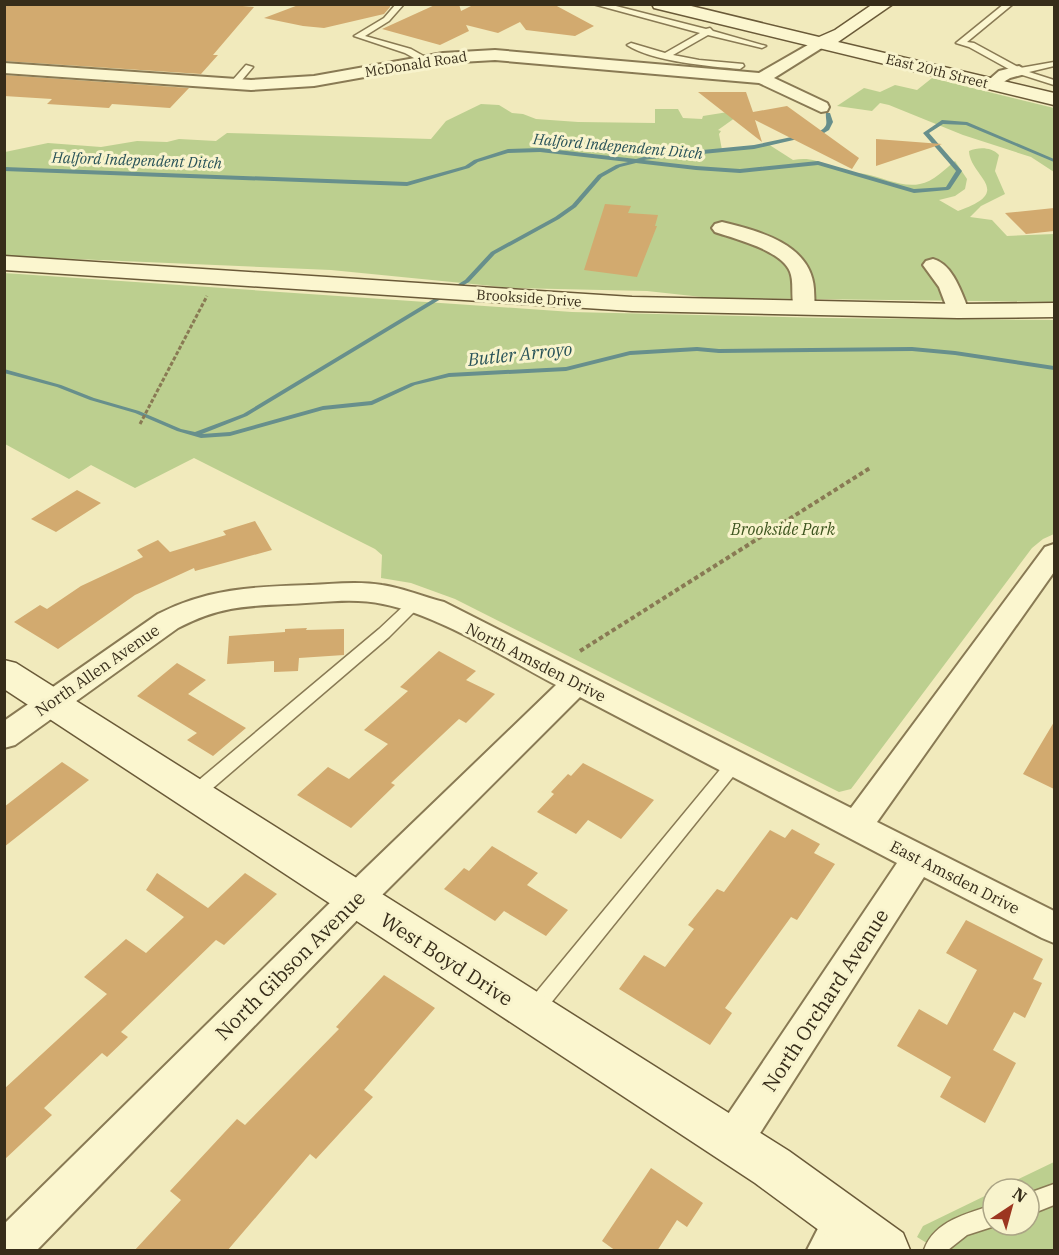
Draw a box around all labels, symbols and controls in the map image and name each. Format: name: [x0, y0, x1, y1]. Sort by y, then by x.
street label: McDonald Road: [364, 47, 469, 81]
street label: East 20th Street: [884, 50, 990, 92]
water label: Halford Independent Ditch: [531, 129, 704, 163]
water label: Halford Independent Ditch: [51, 148, 223, 172]
street label: Brookside Drive: [476, 285, 582, 311]
water label: Butler Arroyo: [466, 337, 573, 371]
park label: Brookside Park: [730, 519, 836, 539]
street label: North Amsden Drive: [463, 618, 609, 706]
street label: North Allen Avenue: [31, 620, 163, 720]
street label: East Amsden Drive: [887, 836, 1023, 918]
street label: North Gibson Avenue: [209, 884, 371, 1046]
street label: North Orchard Avenue: [756, 903, 894, 1097]
street label: West Boyd Drive: [376, 906, 518, 1012]
north arrow: [981, 1177, 1041, 1237]
text: N: [1009, 1183, 1031, 1207]

